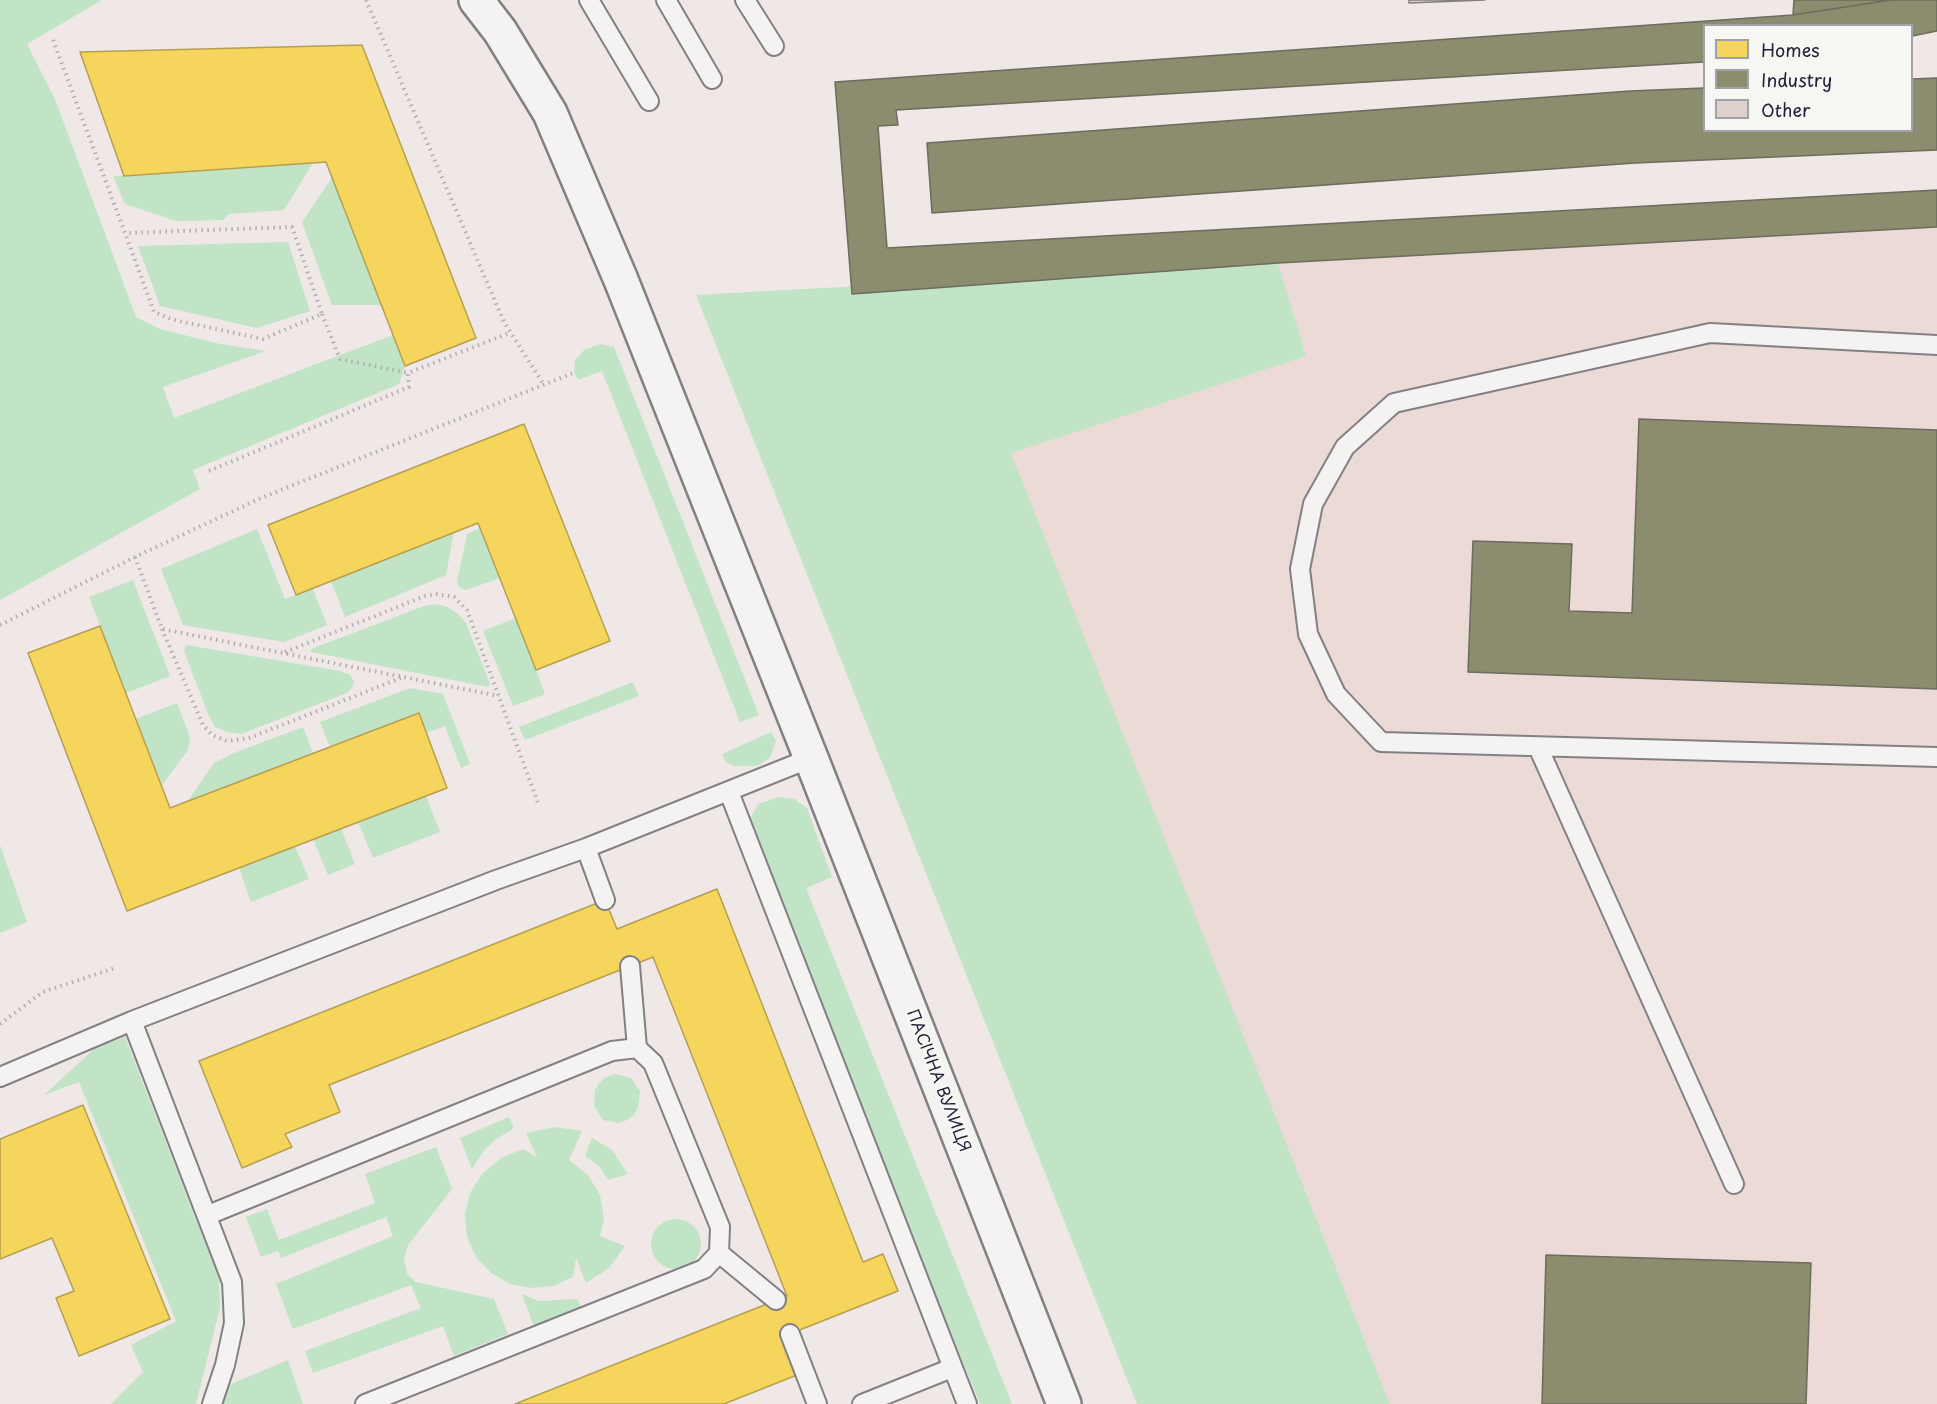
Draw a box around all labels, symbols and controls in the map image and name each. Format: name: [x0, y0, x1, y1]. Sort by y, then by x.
legend: [1703, 24, 1913, 132]
text: Homes: [1761, 36, 1819, 63]
text: Industry: [1761, 66, 1832, 93]
text: Other: [1761, 96, 1810, 123]
street label: ПАСІЧНА ВУЛИЦЯ: [902, 1007, 974, 1155]

